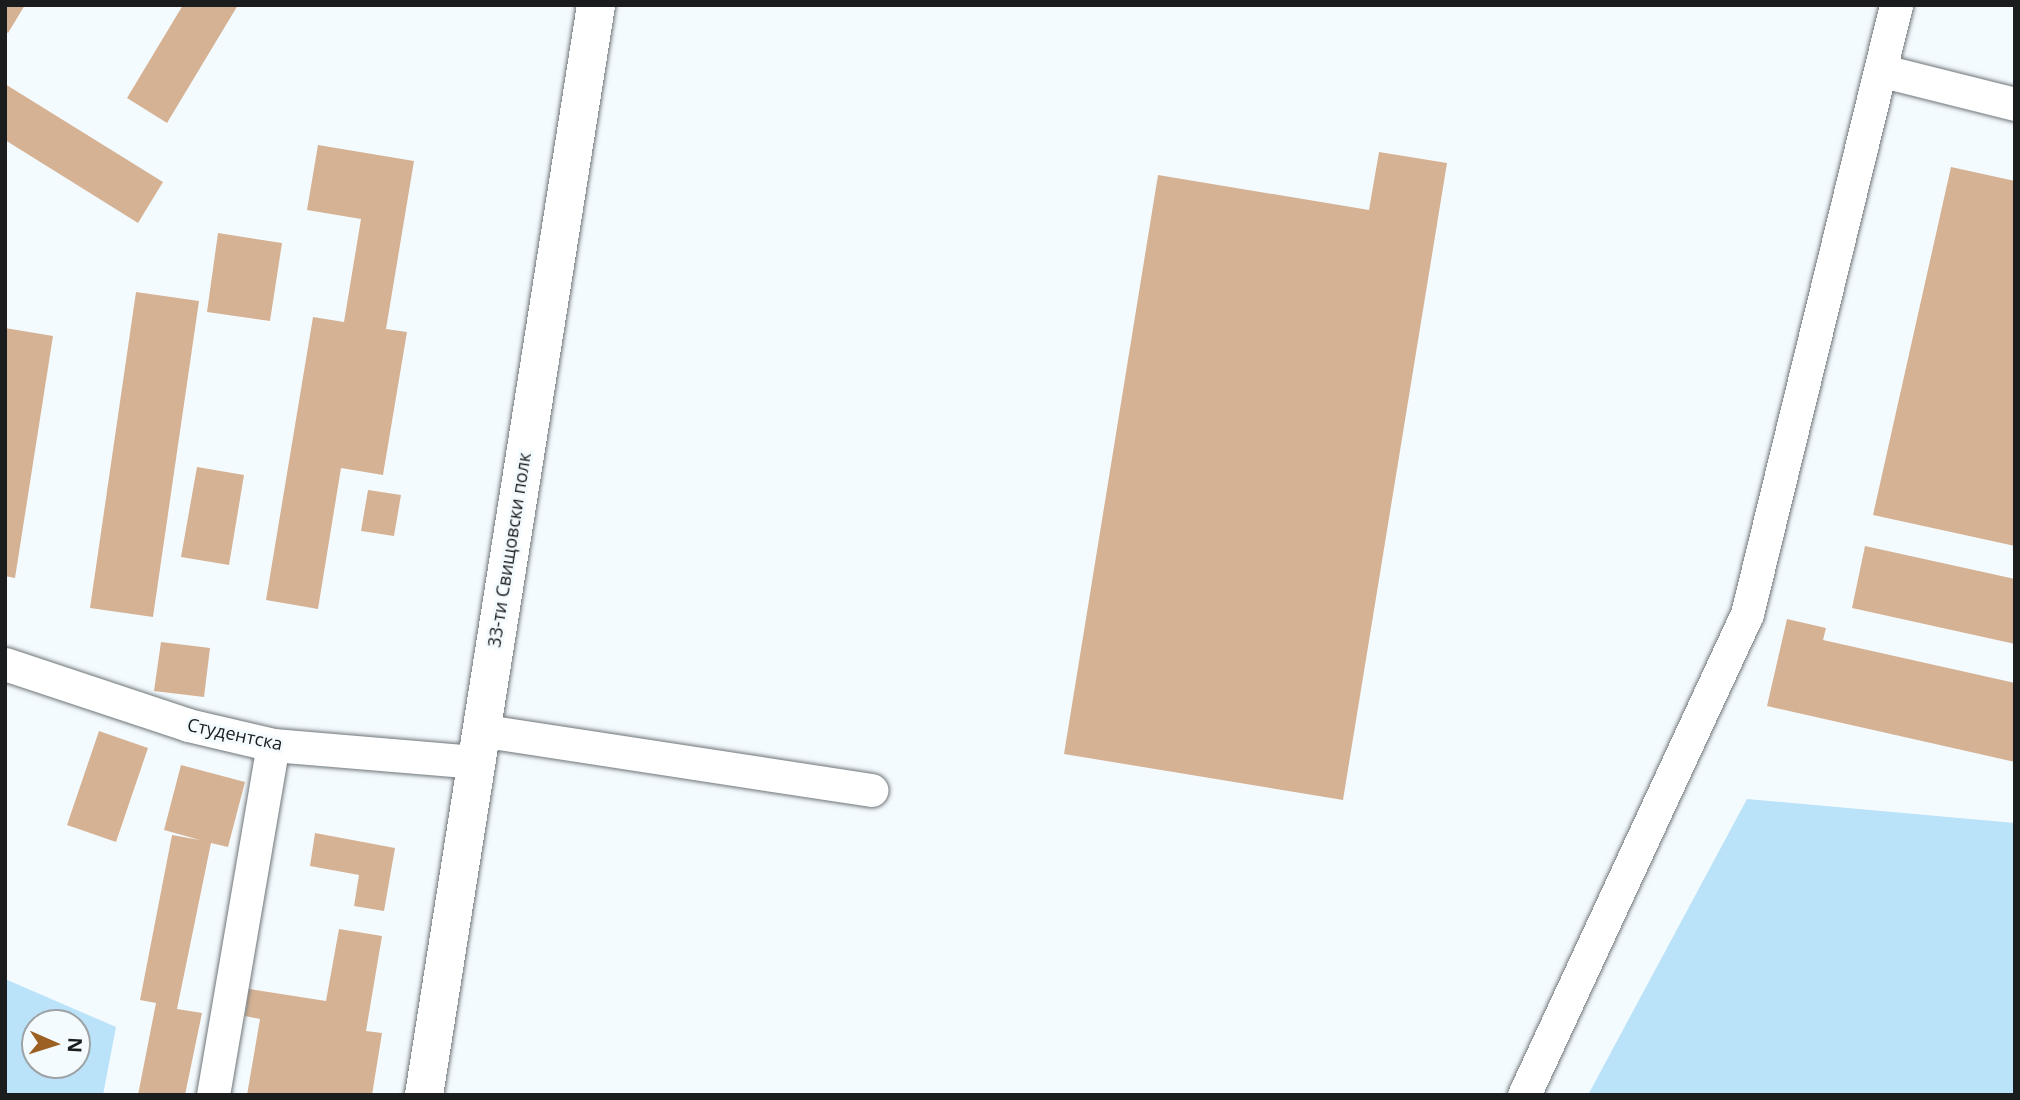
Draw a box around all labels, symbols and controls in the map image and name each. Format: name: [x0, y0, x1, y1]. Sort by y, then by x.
street label: 33-ти Свищовски полк: [483, 451, 535, 649]
street label: Студентска: [185, 713, 285, 755]
north arrow: [21, 1009, 91, 1079]
text: N: [62, 1037, 88, 1053]

